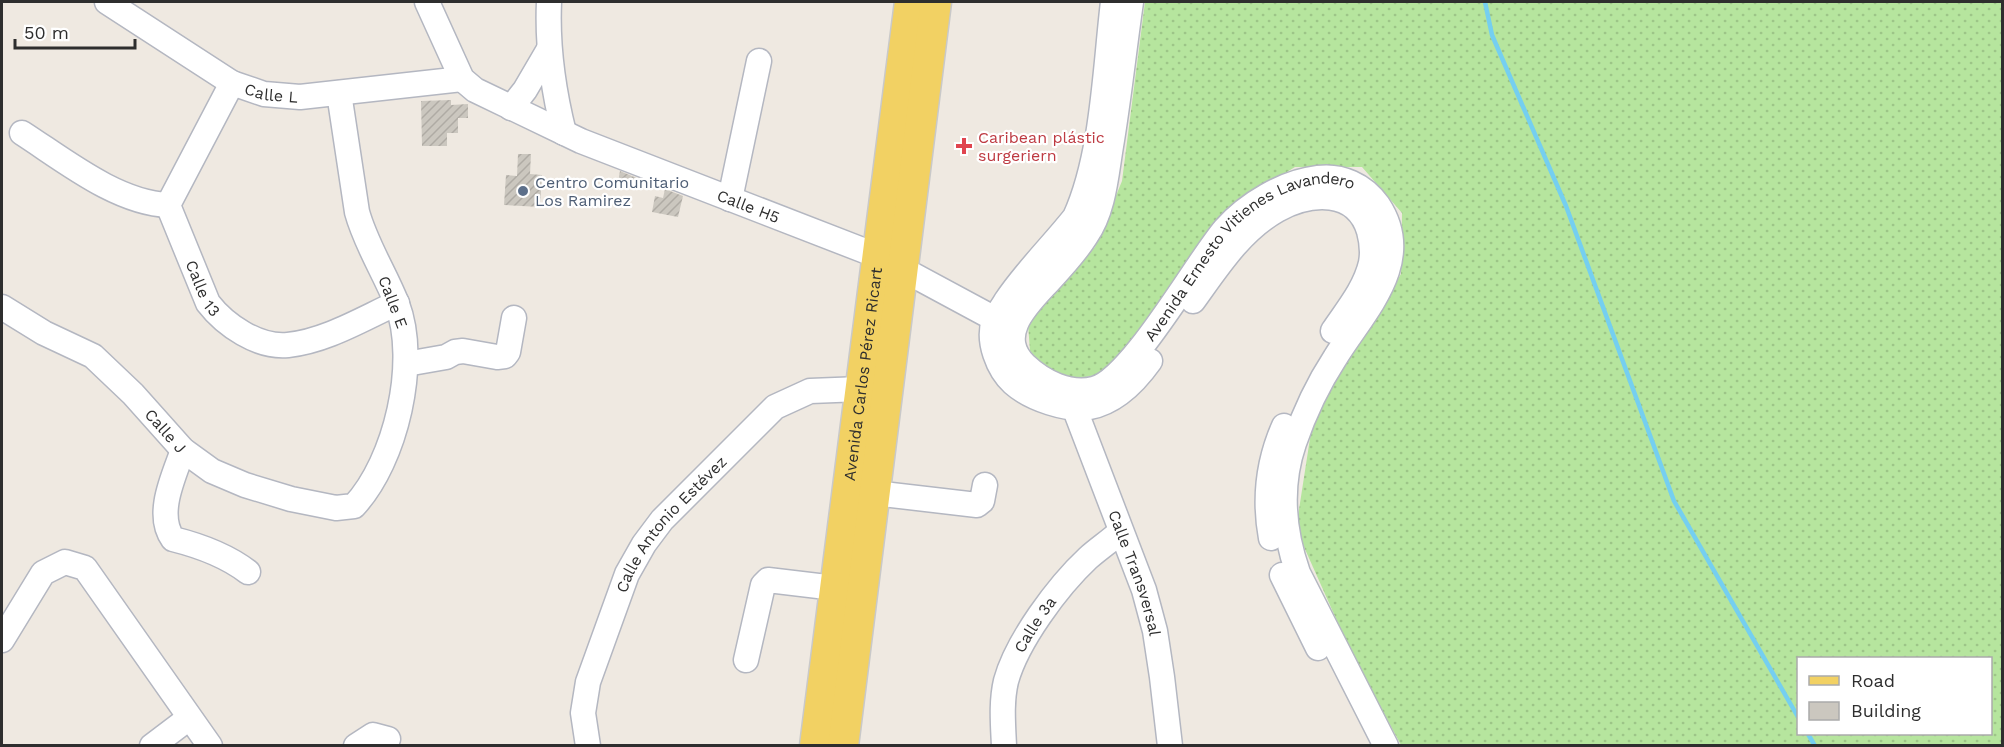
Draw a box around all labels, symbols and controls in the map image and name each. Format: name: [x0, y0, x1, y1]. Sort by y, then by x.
scale bar: [15, 12, 135, 50]
text: 50 m: [24, 22, 69, 43]
street label: Calle L: [242, 79, 299, 106]
place label: Caribean plástic surgeriern: [978, 128, 1105, 165]
marker: Caribean plástic surgeriern: [955, 137, 973, 155]
street label: Avenida Ernesto Vitienes Lavandero: [1140, 168, 1358, 345]
place label: Centro Comunitario Los Ramirez: [535, 173, 689, 210]
marker: Centro Comunitario Los Ramirez: [516, 184, 530, 198]
street label: Calle H5: [715, 185, 783, 227]
street label: Calle 13: [182, 257, 224, 320]
street label: Avenida Carlos Pérez Ricart: [839, 266, 886, 482]
street label: Calle E: [374, 273, 412, 331]
street label: Calle J: [141, 405, 191, 457]
street label: Calle Antonio Estévez: [612, 452, 730, 595]
street label: Calle Transversal: [1105, 507, 1165, 637]
street label: Calle 3a: [1010, 592, 1060, 656]
legend: [1797, 657, 1992, 735]
text: Road: [1851, 670, 1895, 691]
text: Building: [1851, 700, 1921, 721]

